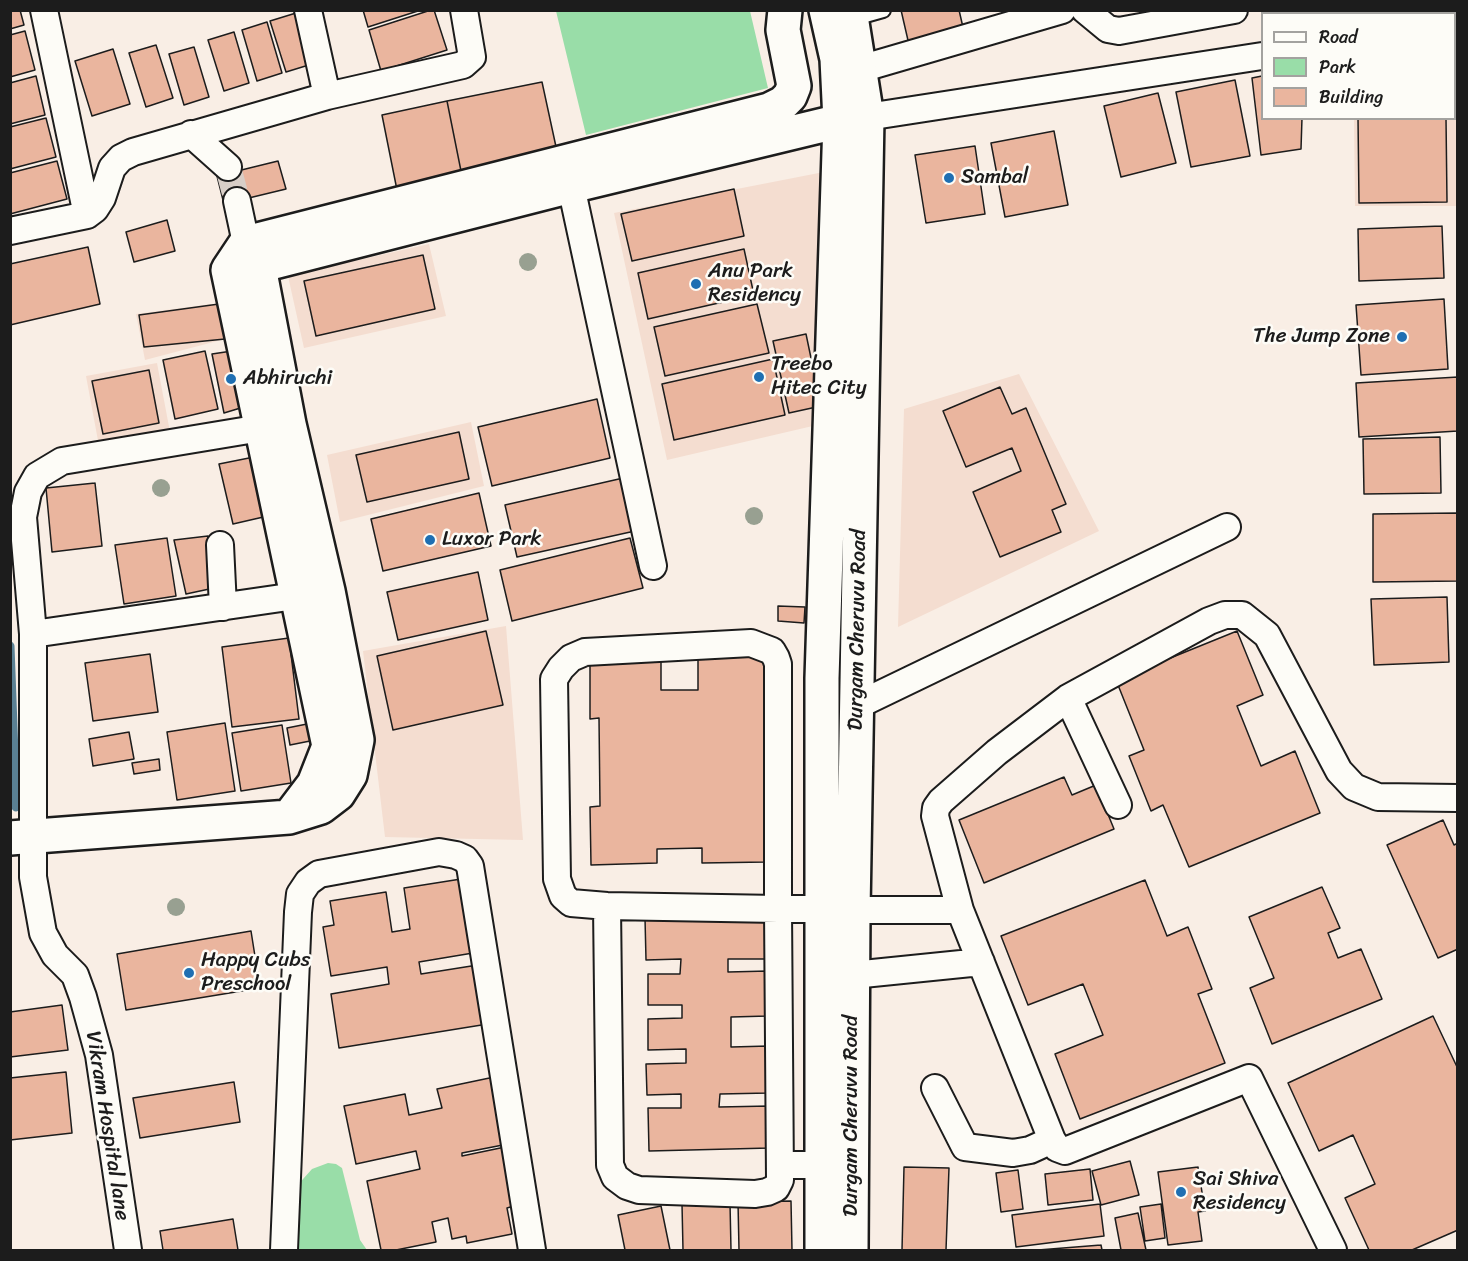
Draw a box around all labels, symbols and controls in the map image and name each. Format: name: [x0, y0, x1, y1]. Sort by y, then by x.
legend: [1261, 12, 1456, 120]
text: Road: [1319, 21, 1358, 53]
text: Park: [1319, 51, 1356, 83]
text: Building: [1319, 81, 1383, 113]
place label: Sambal: [961, 165, 1029, 191]
marker: Sambal: [942, 171, 956, 185]
place label: Anu Park Residency: [708, 259, 801, 309]
marker: Anu Park Residency: [689, 277, 703, 291]
place label: The Jump Zone: [1253, 324, 1390, 350]
marker: The Jump Zone: [1395, 330, 1409, 344]
place label: Treebo Hitec City: [771, 352, 867, 402]
place label: Abhiruchi: [243, 366, 332, 392]
marker: Treebo Hitec City: [752, 370, 766, 384]
marker: Abhiruchi: [224, 372, 238, 386]
place label: Luxor Park: [442, 527, 541, 553]
street label: Durgam Cheruvu Road: [844, 529, 872, 731]
marker: Luxor Park: [423, 533, 437, 547]
place label: Happy Cubs Preschool: [201, 948, 310, 998]
marker: Happy Cubs Preschool: [182, 966, 196, 980]
street label: Durgam Cheruvu Road: [839, 1015, 865, 1217]
street label: Vikram Hospital lane: [80, 1030, 134, 1222]
place label: Sai Shiva Residency: [1193, 1167, 1286, 1217]
marker: Sai Shiva Residency: [1174, 1185, 1188, 1199]

